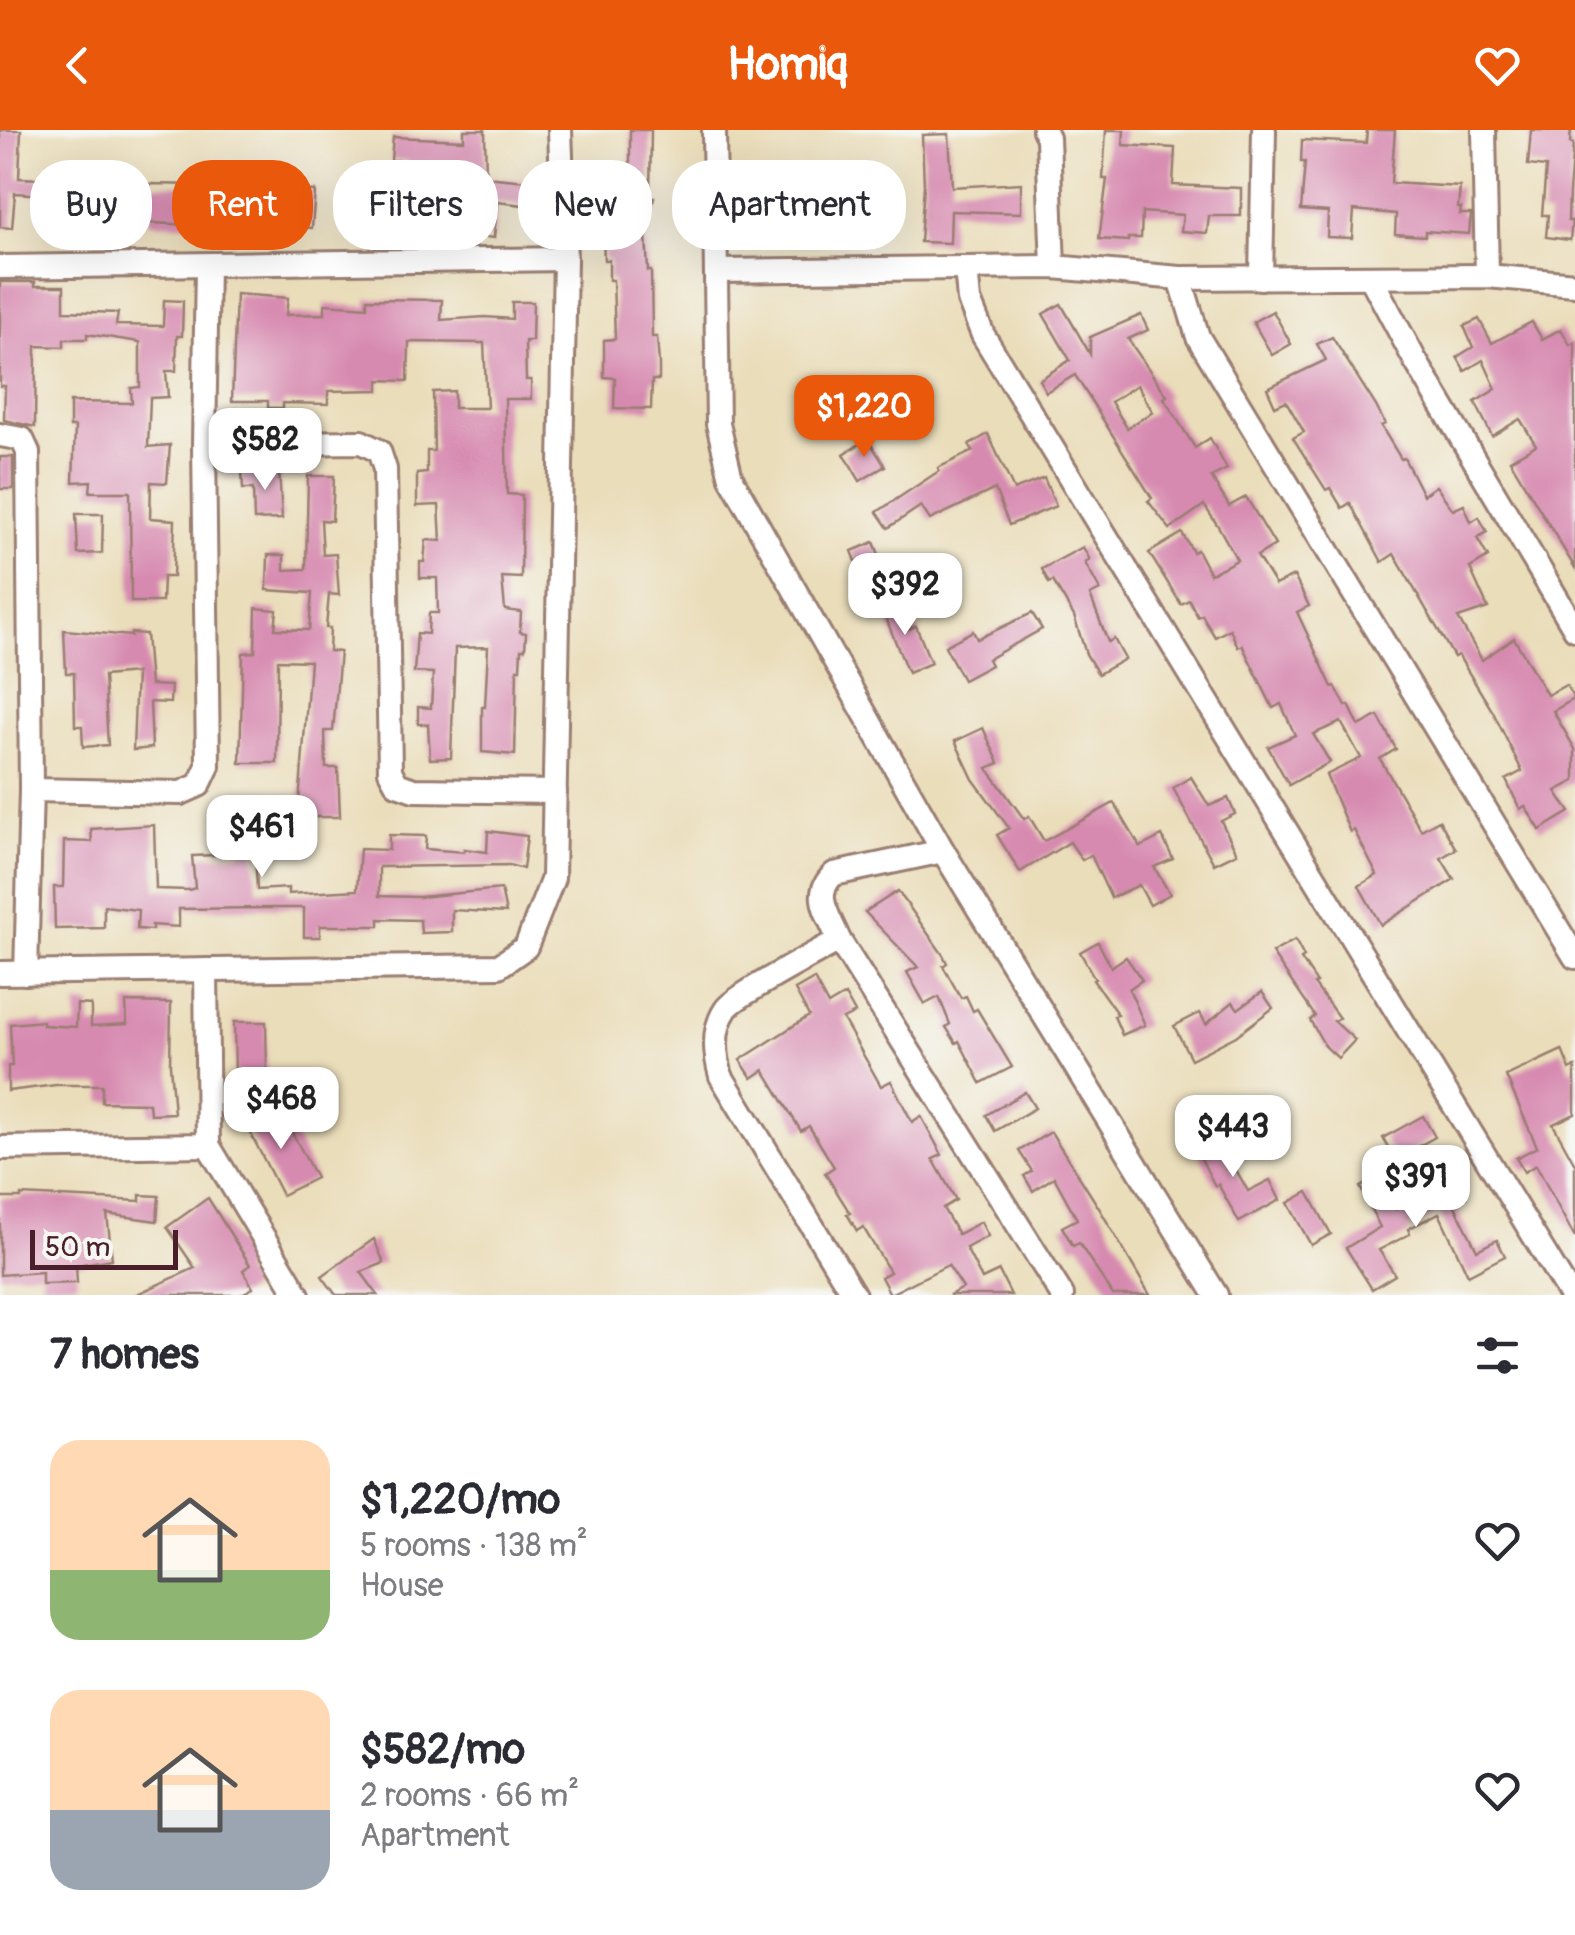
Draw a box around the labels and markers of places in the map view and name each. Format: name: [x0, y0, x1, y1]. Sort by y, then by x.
pin: $1,220: [783, 375, 945, 460]
pin: $582: [206, 408, 324, 493]
pin: $392: [846, 553, 964, 638]
pin: $461: [203, 795, 321, 880]
pin: $468: [222, 1067, 340, 1152]
pin: $443: [1174, 1095, 1292, 1180]
pin: $391: [1357, 1145, 1475, 1230]

